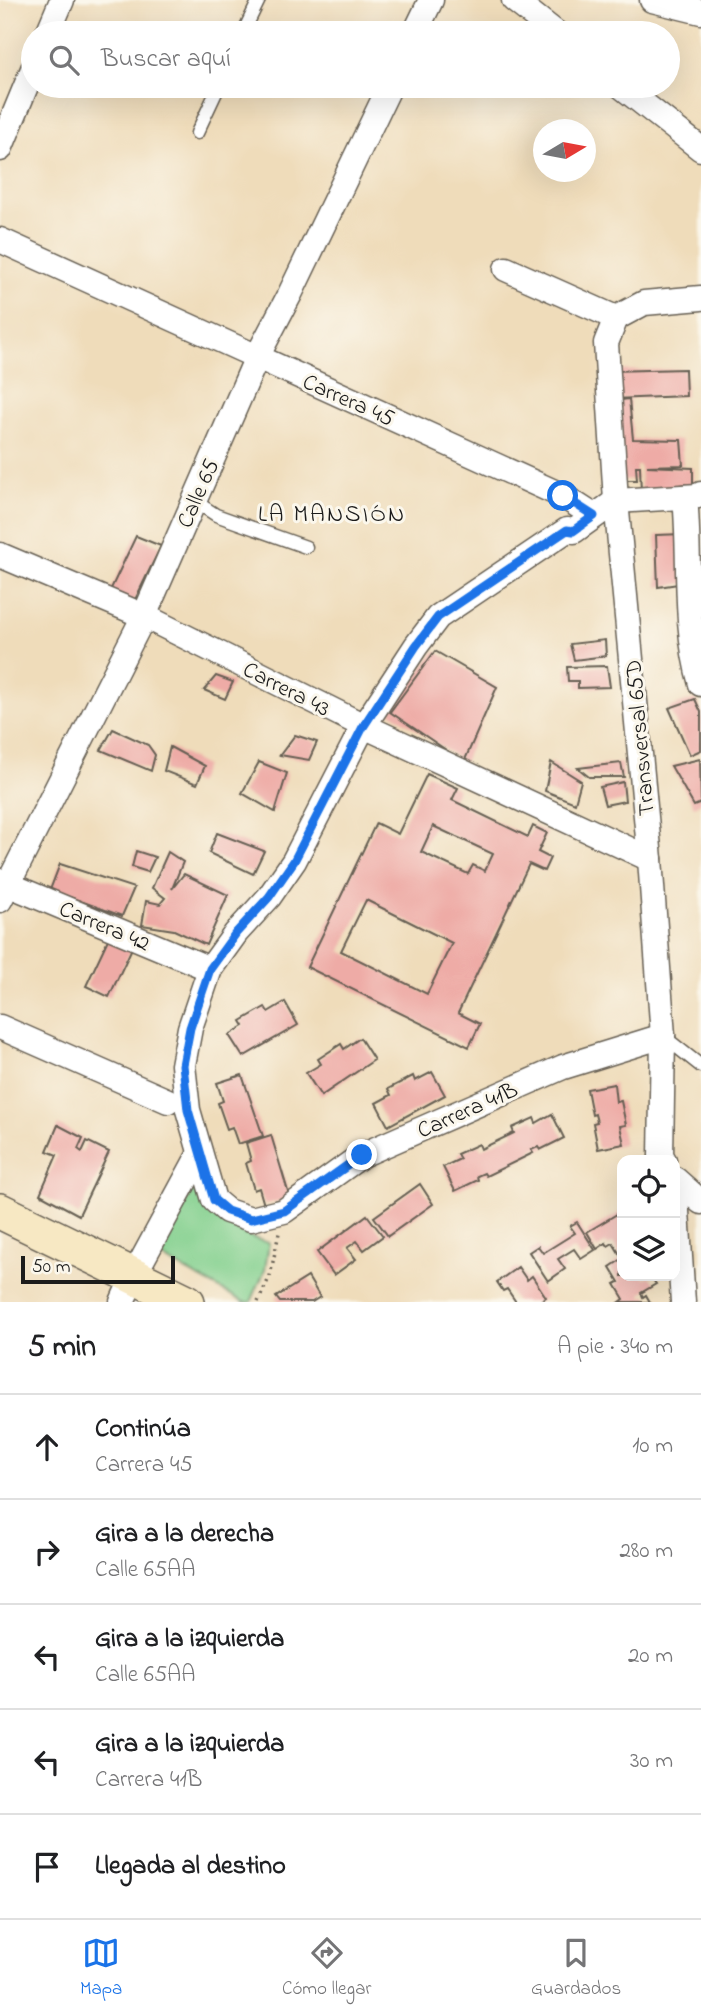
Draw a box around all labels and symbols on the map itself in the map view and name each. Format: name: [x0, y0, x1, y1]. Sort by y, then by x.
north arrow: [533, 119, 596, 182]
street label: Carrera 45: [297, 366, 399, 436]
street label: Calle 65: [170, 454, 229, 534]
route start: [547, 480, 578, 511]
district label: LA MANSIÓN: [258, 498, 406, 533]
street label: Carrera 43: [237, 654, 335, 726]
street label: Transversal 65D: [618, 658, 665, 817]
street label: Carrera 42: [53, 893, 155, 961]
street label: Carrera 41B: [412, 1074, 524, 1148]
route end: [346, 1139, 377, 1170]
scale bar: [21, 1253, 175, 1285]

